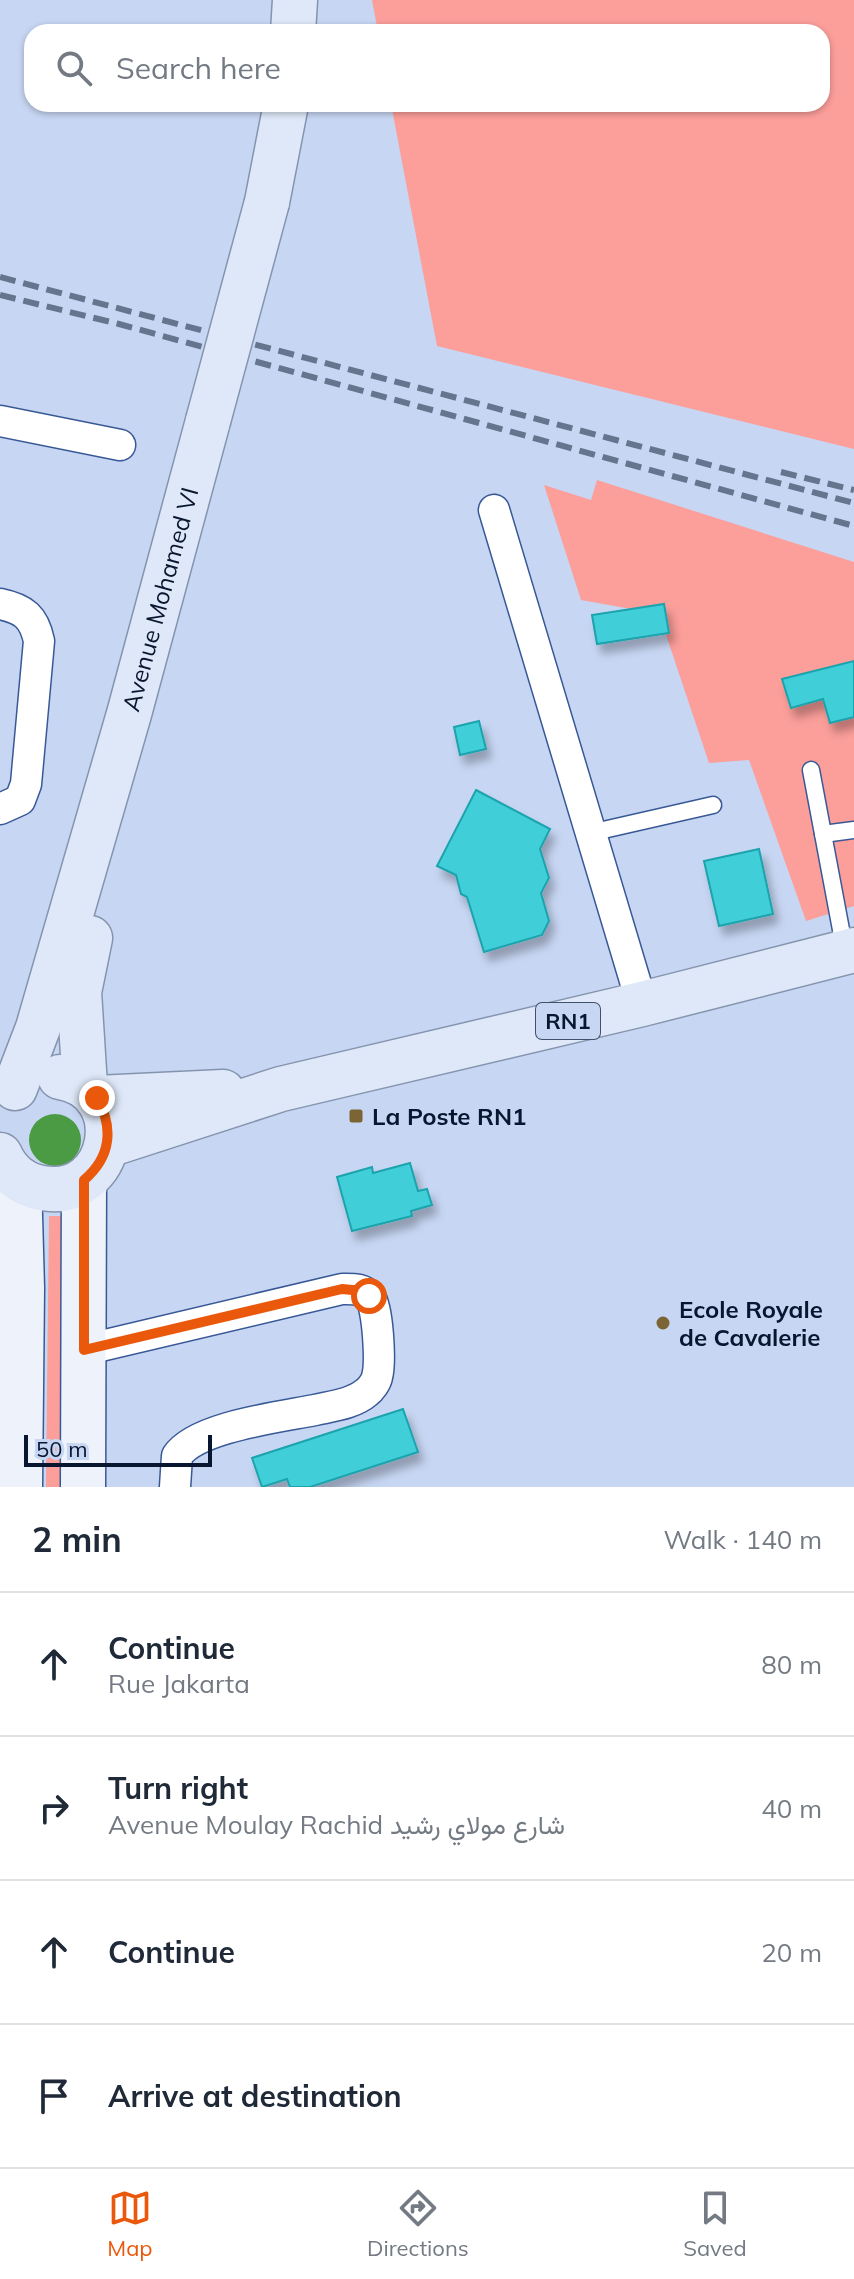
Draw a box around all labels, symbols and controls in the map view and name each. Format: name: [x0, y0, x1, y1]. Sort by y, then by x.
search box: [24, 24, 830, 112]
icon: search: [52, 46, 96, 90]
text: Search here: [116, 49, 281, 87]
street label: Avenue Mohamed VI: [115, 484, 204, 714]
road number: RN1: [536, 1003, 600, 1039]
route end: [79, 1080, 115, 1116]
place label: La Poste RN1: [372, 1101, 526, 1131]
marker: La Poste RN1: [347, 1107, 365, 1125]
route start: [351, 1278, 387, 1314]
place label: Ecole Royale de Cavalerie: [679, 1294, 823, 1352]
marker: Ecole Royale de Cavalerie: [654, 1314, 672, 1332]
scale bar: [24, 1431, 212, 1467]
text: 50 m: [36, 1435, 87, 1463]
text: 2 min: [32, 1518, 122, 1561]
text: Walk · 140 m: [663, 1523, 822, 1556]
text: Continue: [108, 1629, 235, 1667]
icon: ahead: [32, 1642, 76, 1686]
text: 80 m: [761, 1648, 822, 1681]
text: Rue Jakarta: [108, 1667, 250, 1700]
text: Turn right: [108, 1769, 248, 1807]
icon: right: [32, 1786, 76, 1830]
text: 40 m: [761, 1792, 822, 1825]
text: Avenue Moulay Rachid شارع مولاي رشيد: [108, 1808, 565, 1841]
icon: ahead: [32, 1930, 76, 1974]
text: Continue: [108, 1933, 235, 1971]
text: 20 m: [761, 1936, 822, 1969]
icon: arrive: [32, 2074, 76, 2118]
text: Arrive at destination: [108, 2077, 402, 2115]
tab: Map: [107, 2186, 153, 2262]
tab: Directions: [367, 2186, 469, 2262]
tab: Saved: [683, 2186, 747, 2262]

